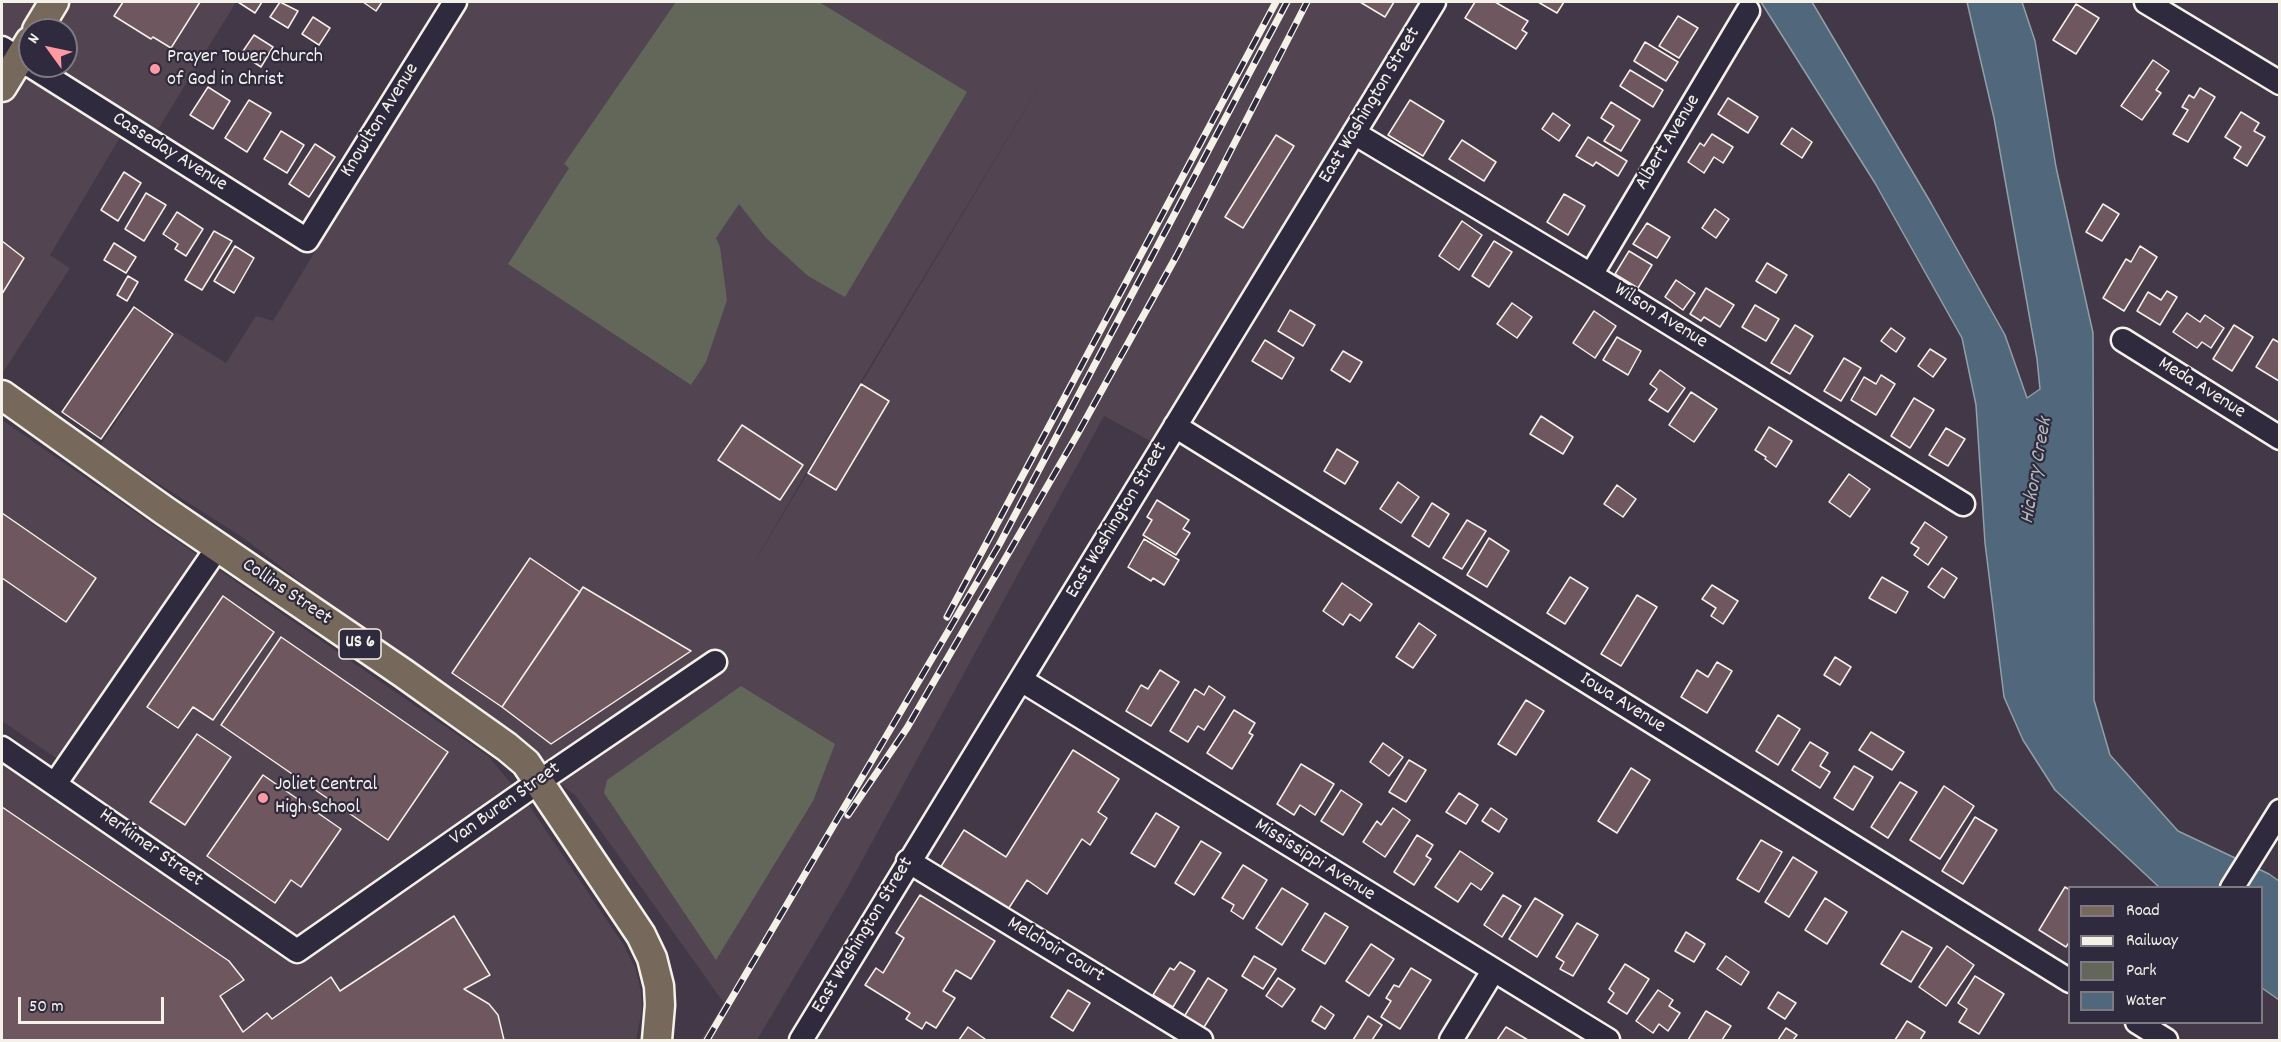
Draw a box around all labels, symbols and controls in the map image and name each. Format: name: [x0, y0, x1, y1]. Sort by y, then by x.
north arrow: [18, 18, 78, 78]
street label: East Washington Street: [1315, 24, 1427, 188]
text: N: [22, 29, 46, 49]
place label: Prayer Tower Church of God in Christ: [167, 46, 323, 93]
street label: Knowlton Avenue: [336, 60, 426, 182]
marker: Prayer Tower Church of God in Christ: [148, 62, 162, 76]
street label: Albert Avenue: [1631, 91, 1707, 195]
street label: Casseday Avenue: [107, 108, 231, 198]
street label: Wilson Avenue: [1609, 279, 1711, 355]
street label: Meda Avenue: [2153, 353, 2249, 425]
water label: Hickory Creek: [2016, 416, 2060, 526]
street label: East Washington Street: [1062, 439, 1174, 603]
street label: Collins Street: [237, 554, 335, 632]
road number: US 6: [339, 629, 381, 659]
street label: Iowa Avenue: [1575, 668, 1669, 740]
street label: Van Buren Street: [446, 758, 566, 852]
place label: Joliet Central High School: [275, 774, 377, 821]
marker: Joliet Central High School: [256, 791, 270, 805]
street label: Herkimer Street: [93, 804, 207, 894]
street label: Mississippi Avenue: [1249, 814, 1379, 908]
street label: East Washington Street: [808, 854, 920, 1018]
legend: [2068, 886, 2263, 1024]
text: Road: [2126, 899, 2160, 924]
street label: Melchoir Court: [1002, 913, 1108, 989]
text: Railway: [2126, 929, 2178, 954]
text: Park: [2126, 959, 2157, 984]
scale bar: [21, 985, 166, 1023]
text: Water: [2126, 989, 2166, 1014]
text: 50 m: [29, 995, 64, 1020]

